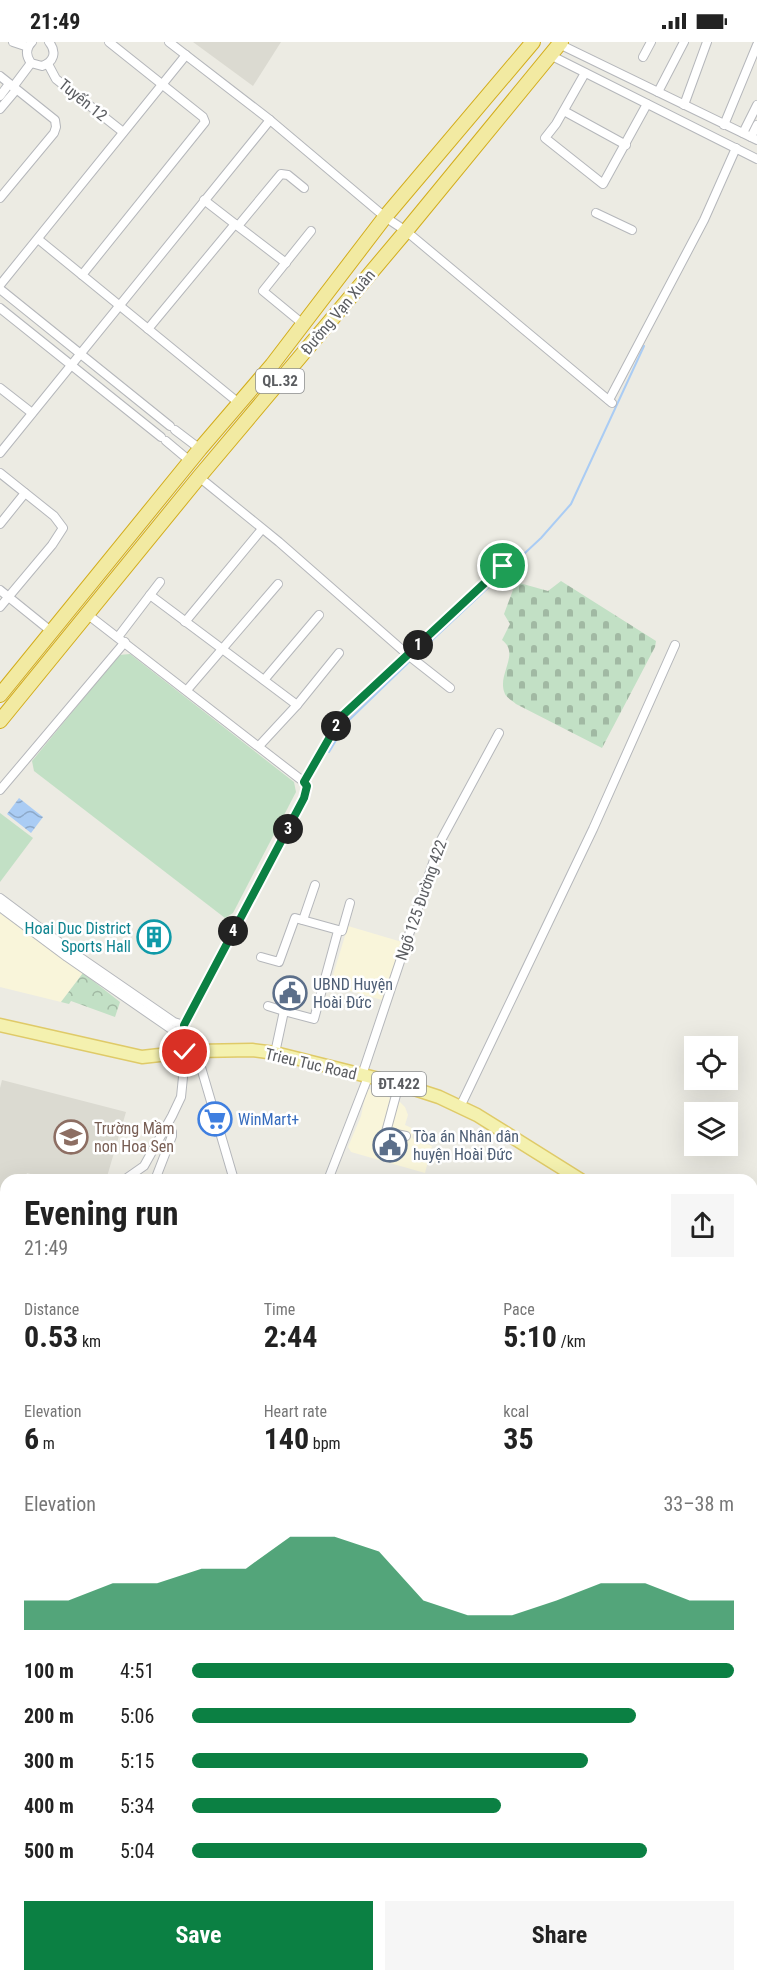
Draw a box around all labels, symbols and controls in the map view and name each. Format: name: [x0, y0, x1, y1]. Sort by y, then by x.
text: 21:49: [30, 9, 81, 34]
street label: Tuyến 12: [55, 75, 111, 125]
street label: Đường Vạn Xuân: [297, 266, 379, 358]
road number: QL.32: [256, 369, 304, 393]
pin: [477, 540, 528, 591]
icon: arrive: [486, 549, 519, 582]
pin: 1: [403, 630, 433, 660]
text: 1: [414, 635, 422, 654]
pin: 2: [321, 711, 351, 741]
text: 2: [332, 716, 340, 735]
pin: 3: [273, 814, 303, 844]
text: 3: [284, 819, 292, 838]
street label: Ngõ 125 Đường 422: [391, 837, 451, 963]
pin: 4: [218, 916, 248, 946]
place label: Hoai Duc District Sports Hall: [25, 919, 131, 956]
building icon: Hoai Duc District Sports Hall: [136, 919, 172, 955]
text: 4: [229, 921, 237, 940]
public building icon: UBND Huyện Hoài Đức: [272, 975, 308, 1011]
place label: UBND Huyện Hoài Đức: [313, 975, 393, 1012]
pin: [159, 1026, 210, 1077]
icon: check: [168, 1035, 201, 1068]
map controls: [684, 1036, 738, 1156]
button: locate: [684, 1036, 738, 1090]
street label: Trieu Tuc Road: [263, 1044, 359, 1084]
road number: ĐT.422: [372, 1072, 426, 1096]
supermarket icon: WinMart+: [197, 1101, 233, 1137]
button: layers: [684, 1102, 738, 1156]
place label: WinMart+: [238, 1110, 299, 1129]
school or university icon: Trường Mầm non Hoa Sen: [53, 1119, 89, 1155]
place label: Trường Mầm non Hoa Sen: [94, 1119, 175, 1156]
public building icon: Tòa án Nhân dân huyện Hoài Đức: [372, 1127, 408, 1163]
place label: Tòa án Nhân dân huyện Hoài Đức: [413, 1127, 519, 1164]
text: Evening run: [24, 1194, 179, 1233]
button: share: [671, 1194, 734, 1257]
text: 21:49: [24, 1236, 68, 1260]
text: Distance: [24, 1300, 79, 1319]
text: Time: [264, 1300, 295, 1319]
text: Pace: [503, 1300, 535, 1319]
text: 0.53: [24, 1319, 78, 1354]
text: 2:44: [264, 1319, 317, 1354]
text: 5:10: [503, 1319, 557, 1354]
text: km: [78, 1332, 101, 1351]
text: /km: [557, 1332, 586, 1351]
text: Elevation: [24, 1402, 82, 1421]
text: Heart rate: [264, 1402, 327, 1421]
text: kcal: [503, 1402, 529, 1421]
text: 6: [24, 1421, 39, 1456]
text: 140: [264, 1421, 309, 1456]
text: 35: [503, 1421, 534, 1456]
text: m: [39, 1434, 55, 1453]
text: bpm: [309, 1434, 341, 1453]
text: Elevation: [24, 1492, 96, 1516]
text: 33–38 m: [663, 1492, 734, 1516]
text: 100 m: [24, 1659, 74, 1683]
text: 4:51: [120, 1659, 154, 1683]
text: 200 m: [24, 1704, 74, 1728]
text: 5:06: [120, 1704, 154, 1728]
text: 300 m: [24, 1749, 74, 1773]
text: 5:15: [120, 1749, 154, 1773]
text: 400 m: [24, 1794, 74, 1818]
text: 5:34: [120, 1794, 154, 1818]
text: 500 m: [24, 1839, 74, 1863]
text: 5:04: [120, 1839, 154, 1863]
button: Save: [24, 1901, 373, 1970]
button: Share: [385, 1901, 734, 1970]

